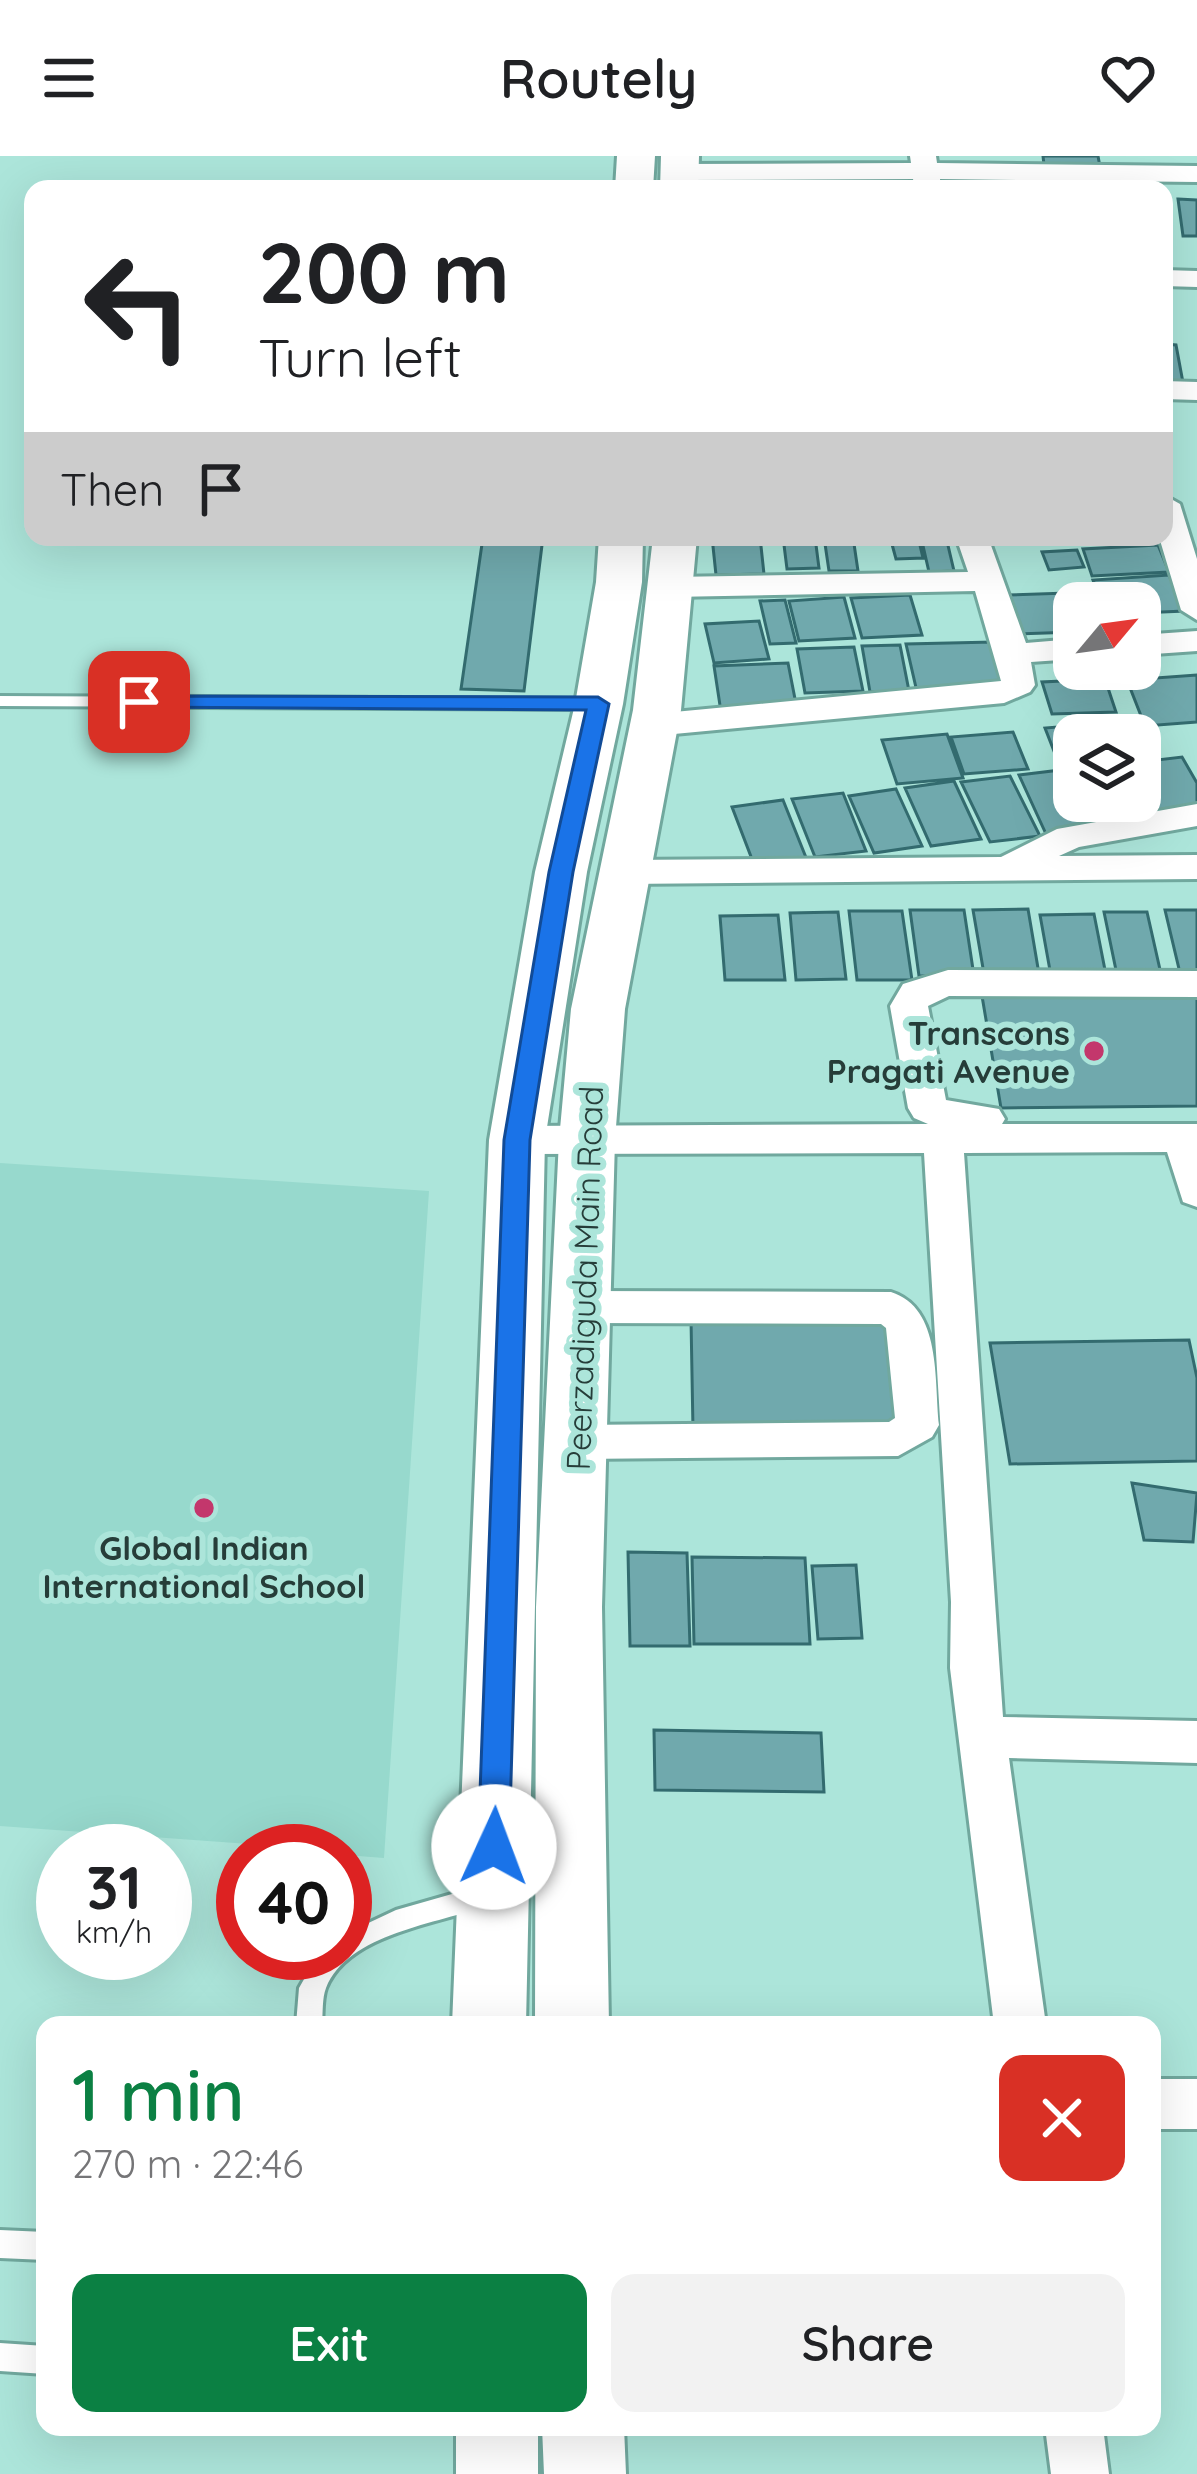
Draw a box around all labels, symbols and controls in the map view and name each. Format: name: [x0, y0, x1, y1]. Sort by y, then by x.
text: Routely: [500, 44, 697, 112]
icon: menu: [36, 45, 102, 111]
icon: heart: [1095, 45, 1161, 111]
text: 200 m: [258, 219, 510, 324]
icon: left: [60, 228, 216, 384]
text: Turn left: [258, 323, 462, 391]
icon: arrive: [188, 456, 254, 522]
text: Then: [60, 461, 164, 517]
north arrow: [1053, 582, 1161, 690]
map controls: [1053, 582, 1161, 822]
pin: [88, 651, 190, 753]
icon: arrive: [106, 669, 172, 735]
button: layers: [1053, 714, 1161, 822]
place label: Transcons Pragati Avenue: [827, 1012, 1070, 1091]
marker: Transcons Pragati Avenue: [1081, 1038, 1107, 1064]
street label: Peerzadiguda Main Road: [557, 1085, 611, 1471]
marker: Global Indian International School: [191, 1495, 217, 1521]
place label: Global Indian International School: [43, 1527, 365, 1606]
position arrow: [431, 1784, 557, 1910]
speed limit sign: 40: [216, 1824, 372, 1980]
text: 31: [86, 1849, 142, 1924]
text: km/h: [76, 1913, 152, 1951]
text: 1 min: [72, 2049, 245, 2139]
button: close: [999, 2055, 1125, 2181]
text: 270 m · 22:46: [72, 2139, 303, 2188]
button: Exit: [72, 2274, 587, 2412]
button: Share: [611, 2274, 1125, 2412]

